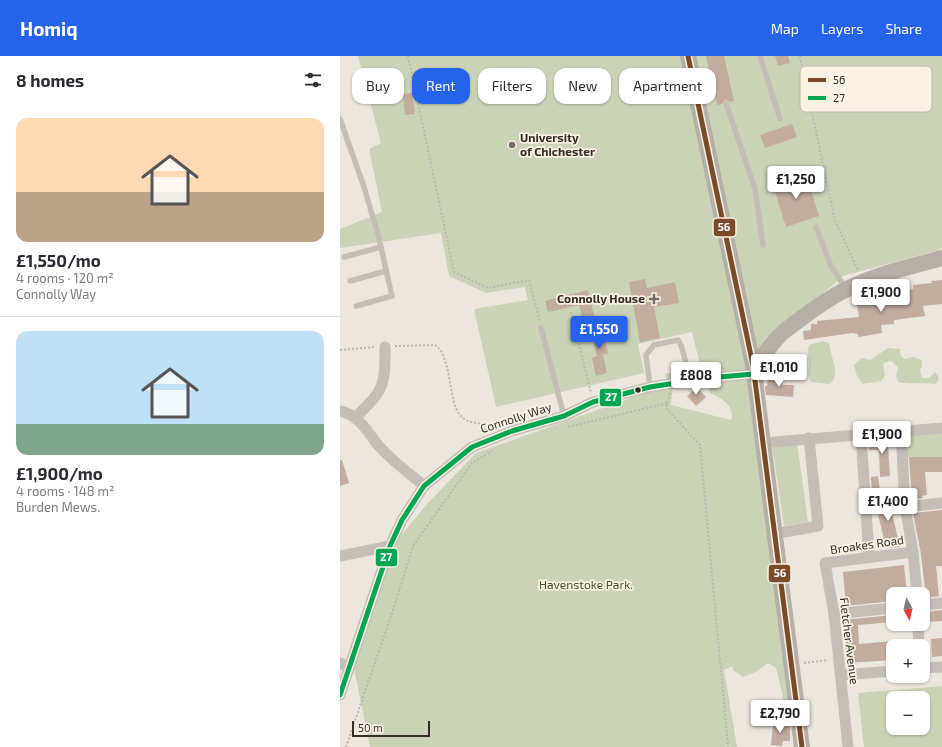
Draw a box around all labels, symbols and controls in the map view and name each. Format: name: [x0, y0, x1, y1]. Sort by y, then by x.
text: Homiq: [20, 17, 78, 40]
text: Map: [771, 20, 799, 37]
text: Layers: [821, 20, 863, 37]
text: Share: [885, 20, 922, 37]
legend: [800, 66, 932, 112]
chip: Buy: [352, 68, 404, 104]
chip: Rent: [412, 68, 470, 104]
chip: Filters: [478, 68, 546, 104]
chip: New: [554, 68, 611, 104]
chip: Apartment: [619, 68, 716, 104]
icon: filters: [302, 69, 324, 91]
text: 8 homes: [16, 70, 84, 90]
text: 56: [833, 73, 845, 86]
text: 27: [833, 91, 845, 104]
place label: University of Chichester: [520, 130, 595, 158]
marker: University of Chichester: [507, 140, 517, 150]
icon: home: [134, 144, 206, 216]
pin: £1,250: [763, 166, 829, 200]
text: £1,250: [776, 171, 816, 187]
line badge: 56: [713, 218, 736, 237]
text: 56: [718, 220, 731, 233]
text: £1,550/mo: [16, 250, 101, 270]
text: 4 rooms · 120 m²: [16, 270, 114, 286]
pin: £1,900: [848, 279, 914, 313]
text: £1,900: [861, 284, 901, 300]
text: Connolly Way: [16, 286, 96, 302]
place label: Connolly House: [557, 291, 645, 306]
marker: Connolly House: [648, 293, 660, 305]
pin: £1,550: [566, 316, 632, 350]
text: £1,550: [580, 321, 618, 337]
pin: £1,010: [746, 354, 812, 388]
icon: home: [134, 357, 206, 429]
text: £1,010: [760, 359, 798, 375]
pin: £808: [672, 362, 720, 396]
text: £808: [680, 367, 712, 383]
unlabelled marker: [633, 385, 643, 395]
line badge: 27: [599, 388, 622, 407]
text: 27: [605, 390, 617, 403]
street label: Connolly Way: [478, 399, 554, 435]
pin: £1,900: [849, 421, 915, 455]
text: £1,900: [862, 426, 902, 442]
text: £1,900/mo: [16, 463, 103, 483]
text: 4 rooms · 148 m²: [16, 483, 114, 499]
pin: £1,400: [855, 488, 921, 522]
text: £1,400: [867, 493, 909, 509]
text: Burden Mews.: [16, 499, 100, 515]
street label: Broakes Road: [829, 532, 905, 556]
line badge: 27: [375, 548, 398, 567]
text: 27: [380, 550, 392, 563]
line badge: 56: [768, 564, 791, 583]
text: 56: [774, 566, 787, 579]
park label: Havenstoke Park.: [539, 577, 633, 591]
north arrow: [886, 587, 930, 631]
map controls: [886, 587, 930, 735]
street label: Fletcher Avenue: [838, 597, 862, 685]
button: +: [886, 639, 930, 683]
button: −: [886, 691, 930, 735]
pin: £2,790: [747, 700, 813, 734]
text: £2,790: [760, 705, 800, 721]
scale bar: [352, 719, 430, 738]
text: 50 m: [358, 721, 383, 734]

